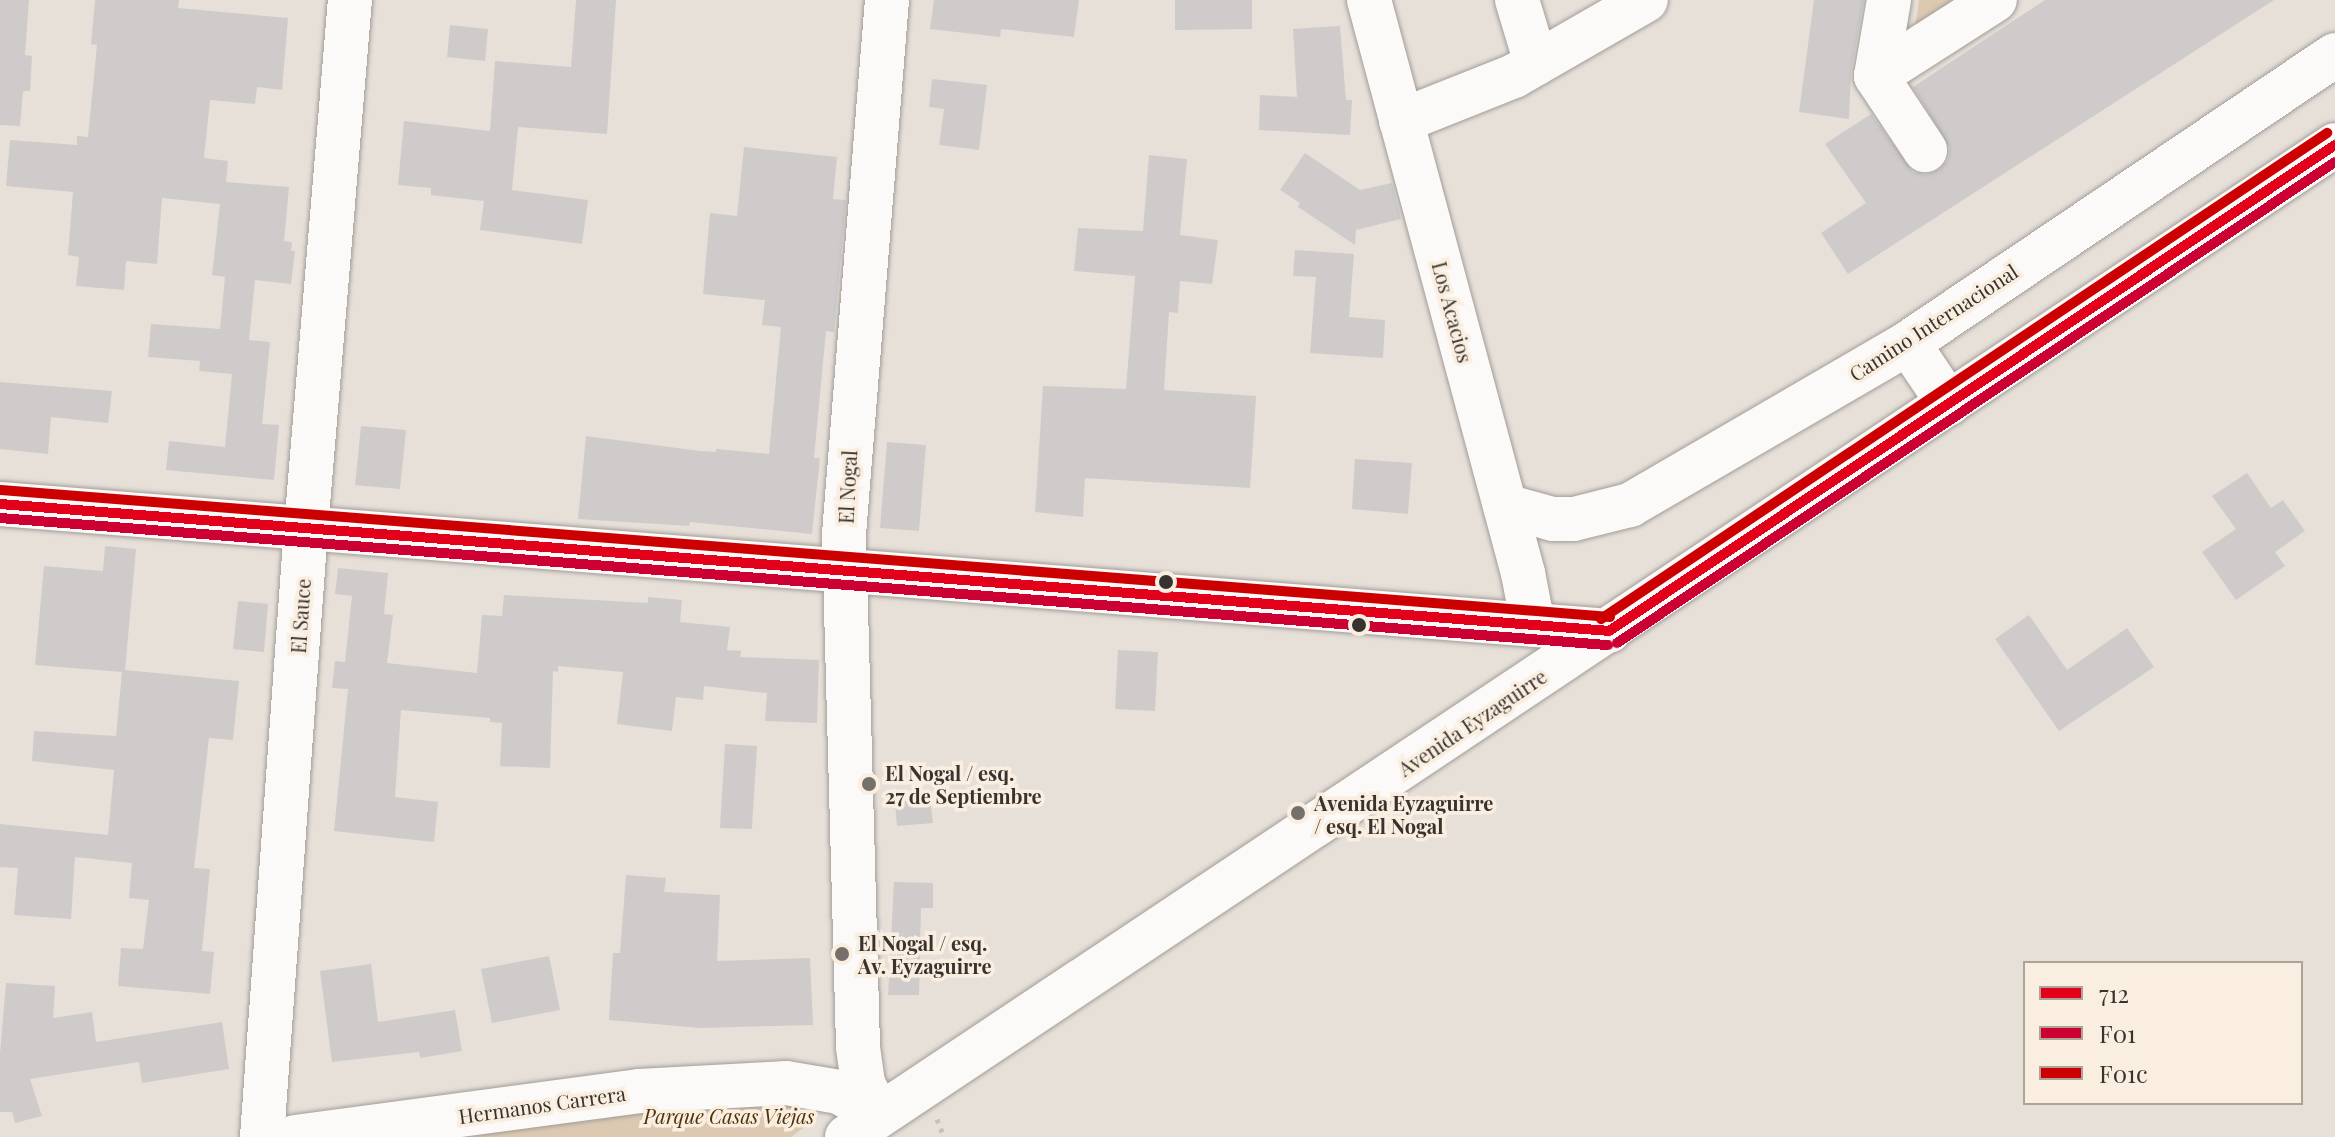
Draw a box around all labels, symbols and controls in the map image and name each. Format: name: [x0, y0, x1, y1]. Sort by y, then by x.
street label: Los Acacios: [1428, 258, 1478, 366]
street label: Camino Internacional: [1844, 259, 2022, 385]
street label: El Nogal: [833, 450, 861, 524]
unlabelled marker: [1158, 574, 1174, 590]
street label: El Sauce: [285, 578, 315, 654]
unlabelled marker: [1351, 617, 1367, 633]
street label: Avenida Eyzaguirre: [1393, 663, 1551, 781]
place label: El Nogal / esq. 27 de Septiembre: [885, 760, 1042, 807]
marker: El Nogal / esq. 27 de Septiembre: [860, 775, 878, 793]
place label: Avenida Eyzaguirre / esq. El Nogal: [1314, 790, 1493, 837]
marker: Avenida Eyzaguirre / esq. El Nogal: [1289, 804, 1307, 822]
place label: El Nogal / esq. Av. Eyzaguirre: [858, 930, 991, 977]
marker: El Nogal / esq. Av. Eyzaguirre: [833, 945, 851, 963]
legend: [2023, 961, 2303, 1105]
text: 712: [2099, 977, 2129, 1009]
text: F01: [2099, 1017, 2136, 1049]
text: F01c: [2099, 1057, 2148, 1089]
street label: Hermanos Carrera: [457, 1080, 627, 1128]
park label: Parque Casas Viejas: [644, 1103, 814, 1127]

